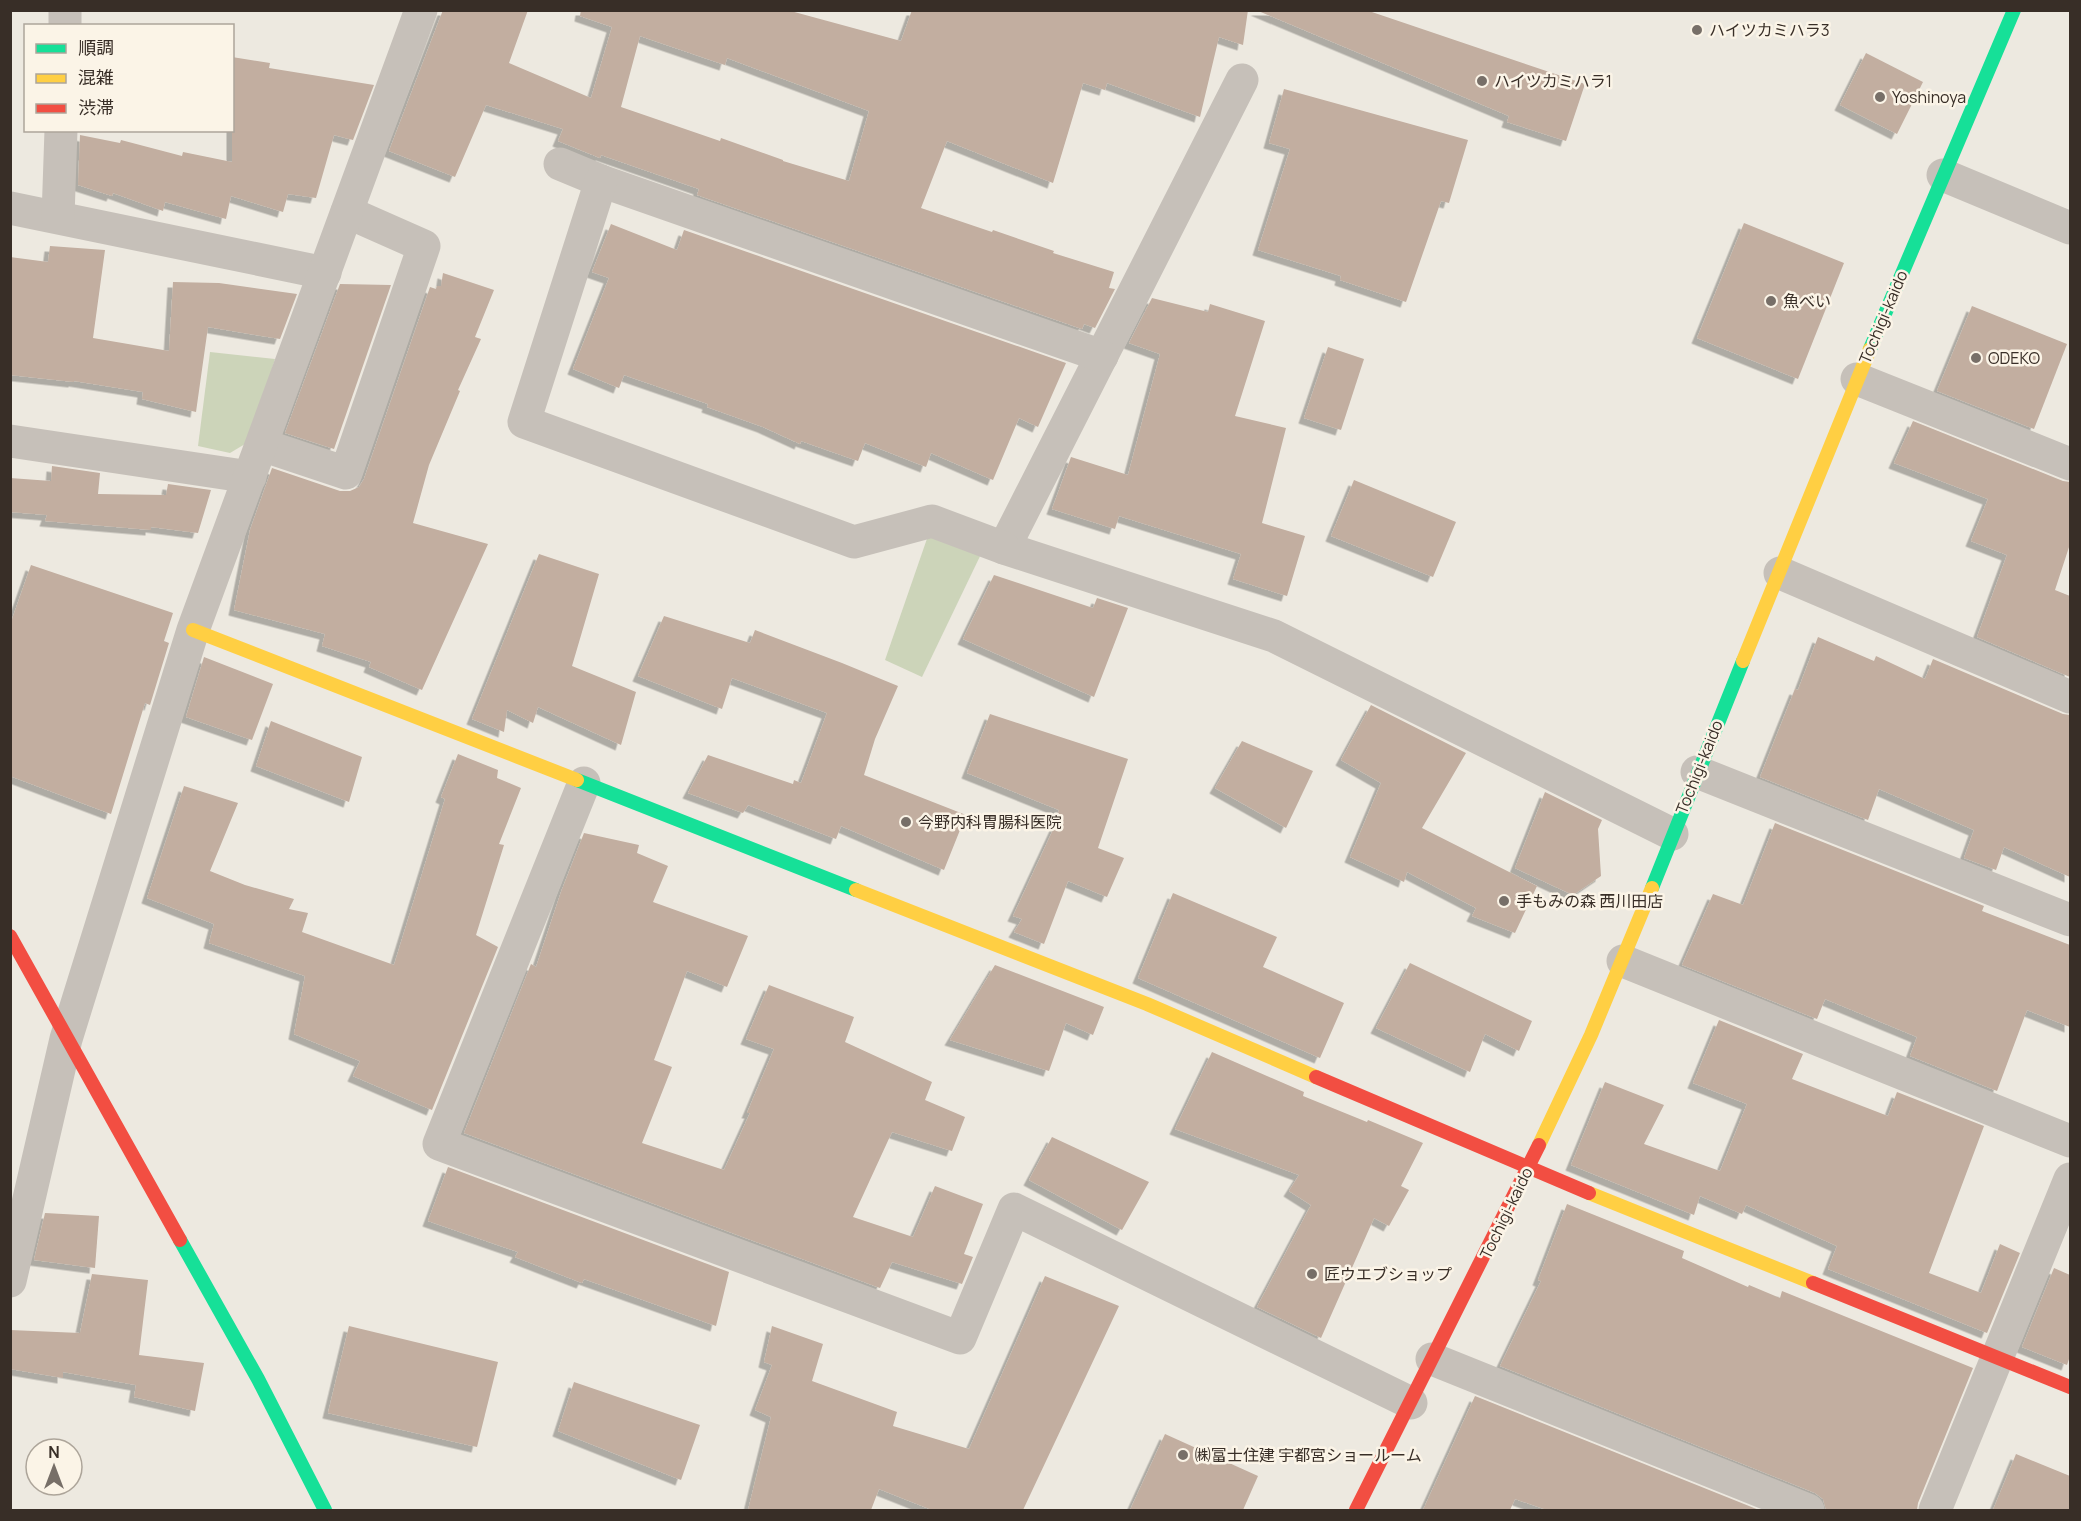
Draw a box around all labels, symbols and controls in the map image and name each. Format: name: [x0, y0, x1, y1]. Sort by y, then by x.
place label: ハイツカミハラ3: [1709, 19, 1830, 41]
marker: ハイツカミハラ3: [1690, 23, 1704, 37]
legend: [24, 24, 234, 132]
text: 順調: [78, 35, 114, 59]
text: 混雑: [78, 65, 114, 89]
place label: ハイツカミハラ1: [1494, 70, 1612, 92]
marker: ハイツカミハラ1: [1475, 74, 1489, 88]
place label: Yoshinoya: [1892, 86, 1966, 108]
marker: Yoshinoya: [1873, 90, 1887, 104]
text: 渋滞: [78, 95, 114, 119]
street label: Tochigi-kaido: [1853, 267, 1913, 367]
place label: 魚べい: [1783, 290, 1831, 312]
marker: 魚べい: [1764, 294, 1778, 308]
place label: ODEKO: [1988, 347, 2040, 369]
marker: ODEKO: [1969, 351, 1983, 365]
street label: Tochigi-kaido: [1670, 717, 1728, 817]
place label: 今野内科胃腸科医院: [918, 811, 1062, 833]
marker: 今野内科胃腸科医院: [899, 815, 913, 829]
place label: 手もみの森 西川田店: [1516, 890, 1663, 912]
marker: 手もみの森 西川田店: [1497, 894, 1511, 908]
street label: Tochigi-kaido: [1474, 1164, 1538, 1262]
place label: 匠ウエブショップ: [1324, 1263, 1452, 1285]
marker: 匠ウエブショップ: [1305, 1267, 1319, 1281]
north arrow: [24, 1437, 84, 1497]
text: N: [48, 1441, 60, 1463]
place label: ㈱富士住建 宇都宮ショールーム: [1195, 1444, 1422, 1466]
marker: ㈱富士住建 宇都宮ショールーム: [1176, 1448, 1190, 1462]

